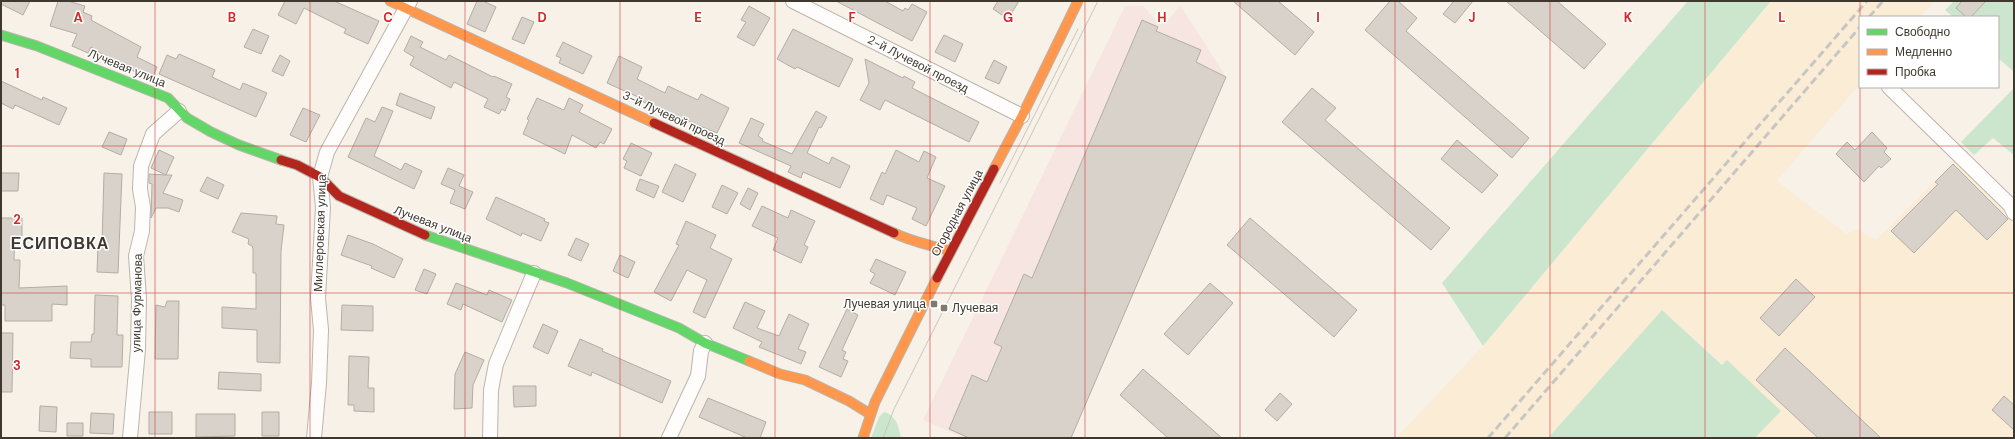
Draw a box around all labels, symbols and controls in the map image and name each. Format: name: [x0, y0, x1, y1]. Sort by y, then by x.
text: A: [73, 9, 83, 26]
text: B: [228, 9, 236, 26]
text: C: [383, 9, 393, 26]
text: D: [537, 9, 547, 26]
text: E: [694, 9, 702, 26]
text: F: [848, 9, 856, 26]
text: G: [1003, 9, 1013, 26]
text: H: [1157, 9, 1167, 26]
text: I: [1316, 9, 1320, 26]
text: J: [1468, 9, 1476, 26]
text: K: [1624, 9, 1633, 26]
text: L: [1778, 9, 1786, 26]
legend: [1859, 16, 1999, 88]
text: Свободно: [1895, 24, 1950, 40]
street label: 2-й Лучевой проезд: [865, 32, 971, 96]
text: Медленно: [1895, 44, 1952, 60]
street label: Лучевая улица: [86, 45, 169, 91]
text: Пробка: [1895, 64, 1936, 80]
text: 1: [15, 65, 19, 82]
street label: 3-й Лучевой проезд: [620, 87, 728, 149]
street label: Огородная улица: [927, 166, 987, 259]
street label: Миллеровская улица: [310, 174, 330, 292]
street label: Лучевая улица: [392, 202, 475, 246]
text: 2: [13, 211, 21, 228]
district label: ЕСИПОВКА: [11, 233, 109, 254]
street label: улица Фурманова: [128, 253, 146, 353]
place label: Лучевая улица: [843, 296, 926, 312]
marker: Лучевая улица: [929, 299, 939, 309]
place label: Лучевая: [952, 300, 998, 316]
marker: Лучевая: [939, 303, 949, 313]
text: 3: [13, 357, 21, 374]

